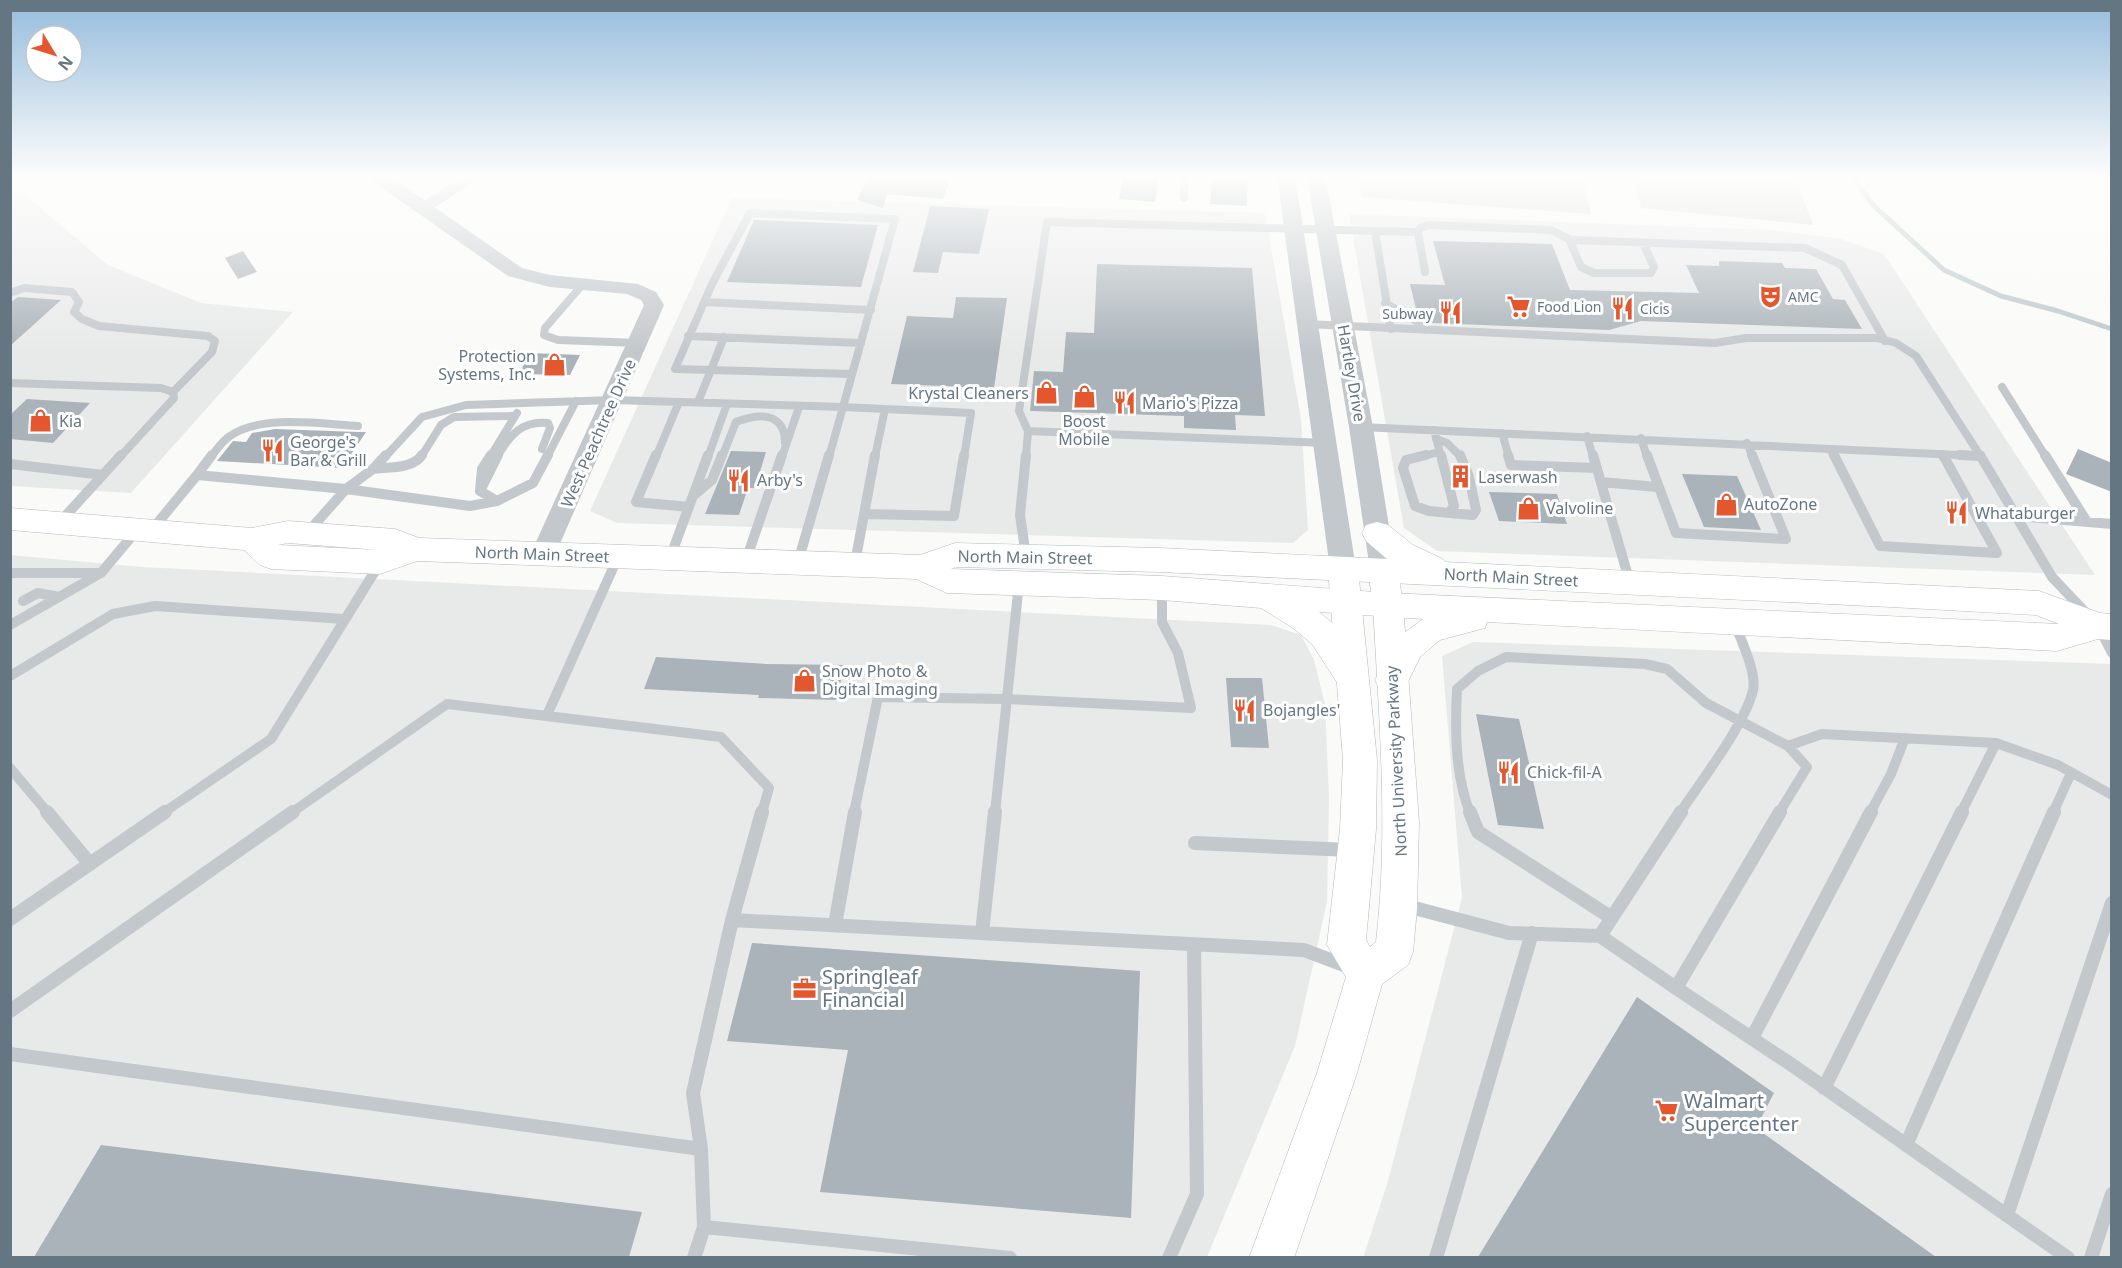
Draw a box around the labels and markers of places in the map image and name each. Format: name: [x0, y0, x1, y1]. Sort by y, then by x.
theatre icon: AMC: [1757, 283, 1783, 309]
place label: AMC: [1788, 287, 1819, 306]
supermarket icon: Food Lion: [1506, 293, 1532, 319]
restaurant icon: Cicis: [1609, 295, 1635, 321]
place label: Food Lion: [1537, 297, 1602, 316]
place label: Cicis: [1640, 299, 1670, 318]
restaurant icon: Subway: [1438, 300, 1464, 326]
place label: Subway: [1382, 304, 1434, 323]
place label: Protection Systems, Inc.: [438, 345, 536, 385]
shop icon: Protection Systems, Inc.: [541, 352, 567, 378]
shop icon: Krystal Cleaners: [1034, 380, 1060, 406]
place label: Krystal Cleaners: [908, 382, 1029, 404]
shop icon: Boost Mobile: [1071, 383, 1097, 409]
restaurant icon: Mario's Pizza: [1111, 390, 1137, 416]
place label: Mario's Pizza: [1142, 392, 1239, 414]
shop icon: Kia: [28, 408, 54, 434]
place label: Kia: [59, 410, 82, 432]
place label: Boost Mobile: [1058, 410, 1110, 450]
place label: George's Bar & Grill: [290, 431, 367, 471]
restaurant icon: George's Bar & Grill: [259, 438, 285, 464]
building icon: Laserwash: [1447, 464, 1473, 490]
place label: Laserwash: [1478, 466, 1558, 488]
restaurant icon: Arby's: [726, 467, 752, 493]
place label: Arby's: [757, 469, 803, 491]
shop icon: AutoZone: [1713, 491, 1739, 517]
place label: AutoZone: [1744, 493, 1817, 515]
shop icon: Valvoline: [1515, 495, 1541, 521]
place label: Valvoline: [1546, 497, 1613, 519]
restaurant icon: Whataburger: [1944, 500, 1970, 526]
place label: Whataburger: [1975, 502, 2076, 524]
place label: Snow Photo & Digital Imaging: [822, 660, 938, 700]
shop icon: Snow Photo & Digital Imaging: [791, 667, 817, 693]
restaurant icon: Bojangles': [1232, 697, 1258, 723]
place label: Bojangles': [1263, 699, 1340, 721]
restaurant icon: Chick-fil-A: [1496, 759, 1522, 785]
place label: Chick-fil-A: [1527, 761, 1602, 783]
place label: Springleaf Financial: [822, 963, 919, 1013]
office icon: Springleaf Financial: [791, 975, 817, 1001]
place label: Walmart Supercenter: [1684, 1087, 1799, 1137]
supermarket icon: Walmart Supercenter: [1653, 1098, 1679, 1124]

